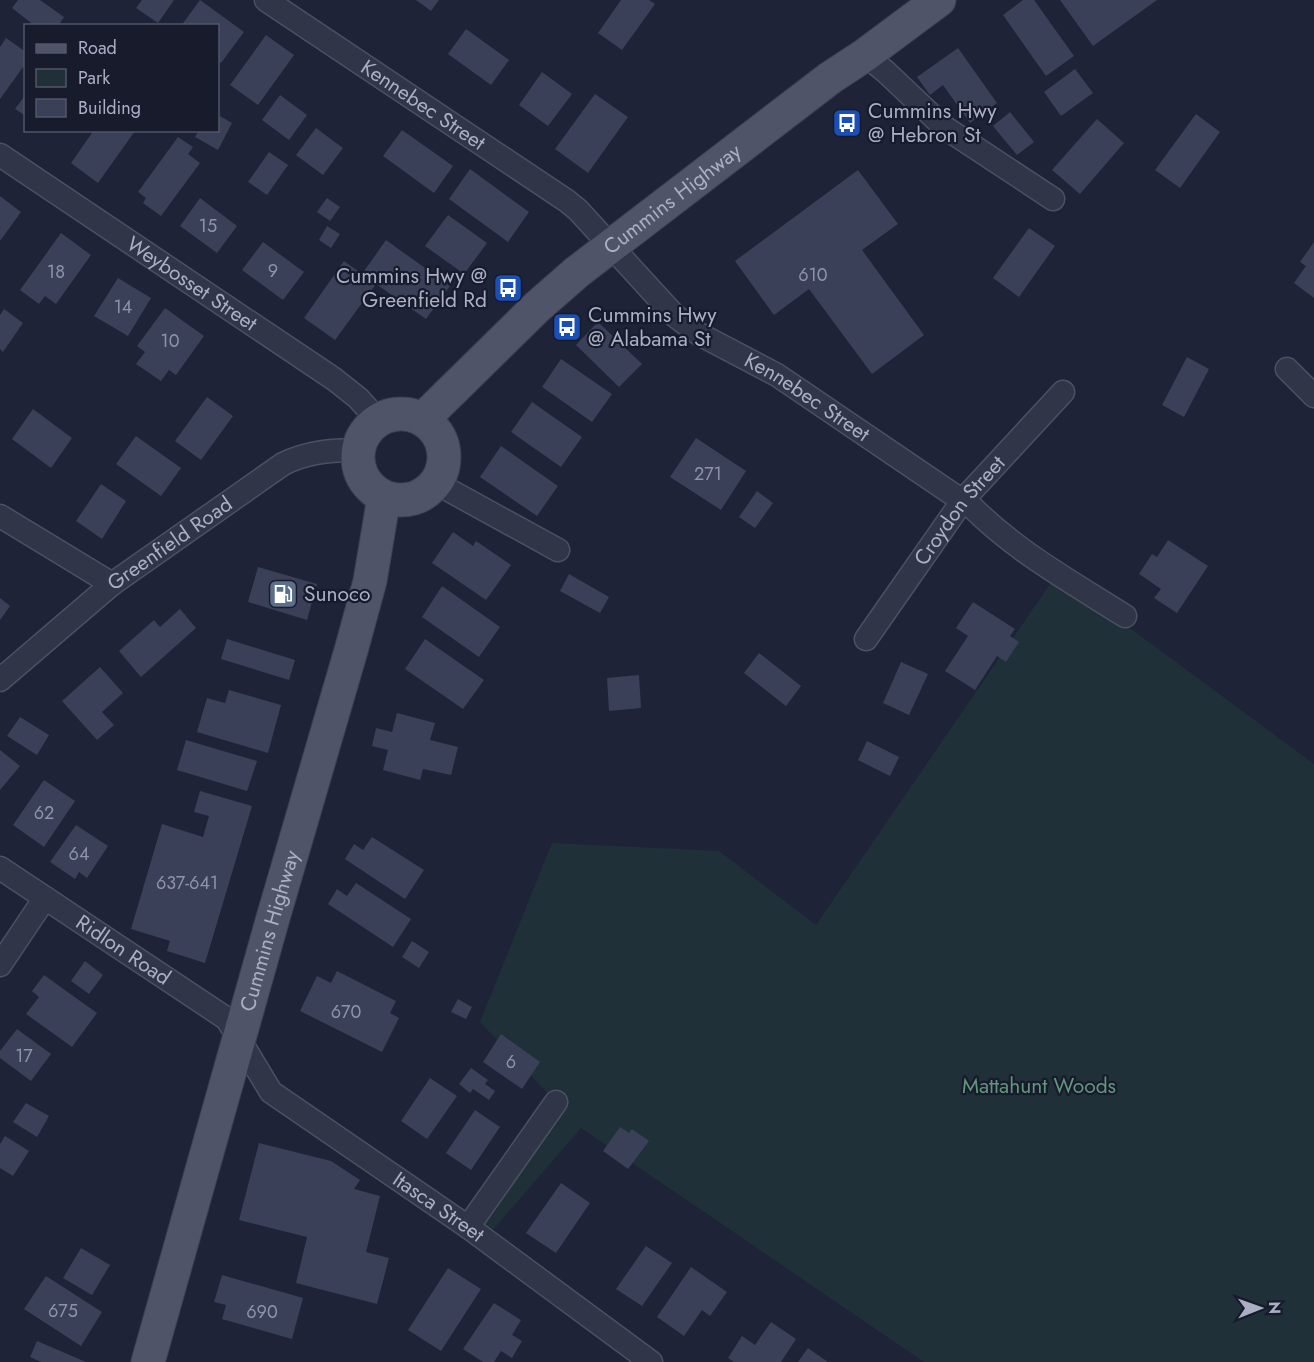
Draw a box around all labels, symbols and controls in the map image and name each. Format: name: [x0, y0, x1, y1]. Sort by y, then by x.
legend: [24, 24, 219, 132]
text: Road: [78, 35, 117, 61]
street label: Kennebec Street: [355, 52, 492, 157]
text: Park: [78, 65, 110, 91]
text: Building: [78, 95, 141, 121]
place label: Cummins Hwy @ Hebron St: [868, 96, 997, 150]
bus stop icon: Cummins Hwy @ Hebron St: [831, 107, 863, 139]
street label: Cummins Highway: [597, 136, 748, 261]
house number: 15: [199, 213, 217, 239]
street label: Weybosset Street: [121, 229, 263, 338]
house number: 9: [268, 258, 278, 284]
house number: 18: [47, 259, 65, 285]
place label: Cummins Hwy @ Greenfield Rd: [336, 261, 487, 315]
house number: 610: [798, 262, 828, 288]
bus stop icon: Cummins Hwy @ Greenfield Rd: [492, 272, 524, 304]
house number: 14: [114, 294, 132, 320]
place label: Cummins Hwy @ Alabama St: [588, 300, 717, 354]
bus stop icon: Cummins Hwy @ Alabama St: [551, 311, 583, 343]
house number: 10: [161, 328, 180, 354]
street label: Kennebec Street: [739, 345, 876, 449]
street label: Croydon Street: [907, 449, 1012, 572]
house number: 271: [694, 461, 722, 487]
street label: Greenfield Road: [101, 489, 238, 598]
fuel station icon: Sunoco: [267, 578, 299, 610]
place label: Sunoco: [304, 579, 371, 609]
house number: 62: [34, 800, 54, 826]
house number: 64: [69, 841, 89, 867]
street label: Cummins Highway: [232, 846, 307, 1015]
house number: 637-641: [156, 870, 218, 896]
street label: Ridlon Road: [70, 908, 177, 992]
house number: 670: [331, 999, 362, 1025]
house number: 17: [15, 1043, 33, 1069]
house number: 6: [506, 1049, 516, 1075]
park label: Mattahunt Woods: [962, 1071, 1116, 1101]
street label: Itasca Street: [387, 1165, 491, 1249]
north arrow: [1230, 1278, 1290, 1338]
house number: 675: [48, 1298, 78, 1324]
house number: 690: [246, 1299, 278, 1325]
text: N: [1263, 1301, 1286, 1314]

